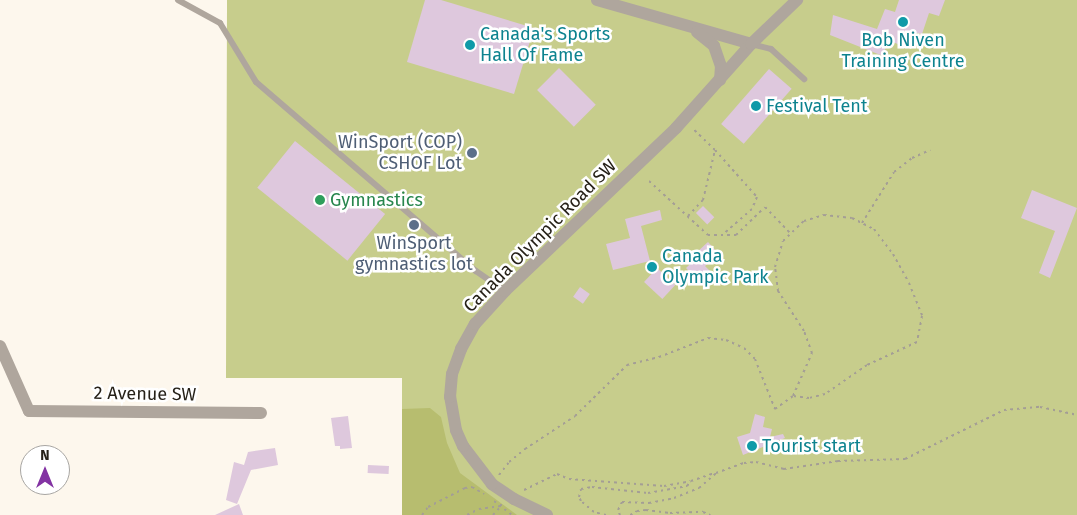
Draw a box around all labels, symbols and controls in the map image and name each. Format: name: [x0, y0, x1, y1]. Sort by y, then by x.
marker: Bob Niven Training Centre: [897, 16, 909, 28]
place label: Canada's Sports Hall Of Fame: [480, 24, 610, 66]
place label: Bob Niven Training Centre: [841, 30, 965, 72]
marker: Canada's Sports Hall Of Fame: [464, 39, 476, 51]
place label: Festival Tent: [766, 95, 867, 117]
marker: Festival Tent: [750, 100, 762, 112]
place label: WinSport (COP) CSHOF Lot: [338, 132, 462, 174]
marker: WinSport (COP) CSHOF Lot: [466, 147, 478, 159]
street label: Canada Olympic Road SW: [459, 155, 621, 317]
place label: Gymnastics: [330, 189, 423, 211]
marker: Gymnastics: [314, 194, 326, 206]
marker: WinSport gymnastics lot: [408, 219, 420, 231]
place label: WinSport gymnastics lot: [355, 233, 473, 276]
place label: Canada Olympic Park: [662, 246, 768, 288]
marker: Canada Olympic Park: [646, 261, 658, 273]
street label: 2 Avenue SW: [93, 382, 197, 406]
place label: Tourist start: [762, 435, 861, 457]
marker: Tourist start: [746, 440, 758, 452]
north arrow: [20, 445, 70, 495]
text: N: [40, 447, 50, 464]

